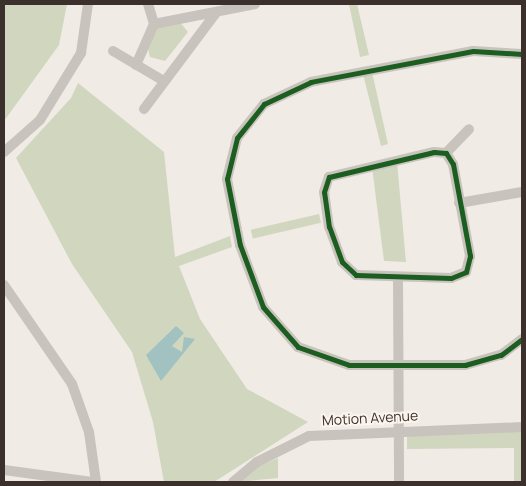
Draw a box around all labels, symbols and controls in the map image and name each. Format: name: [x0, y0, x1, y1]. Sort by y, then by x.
street label: Motion Avenue: [322, 407, 418, 429]

